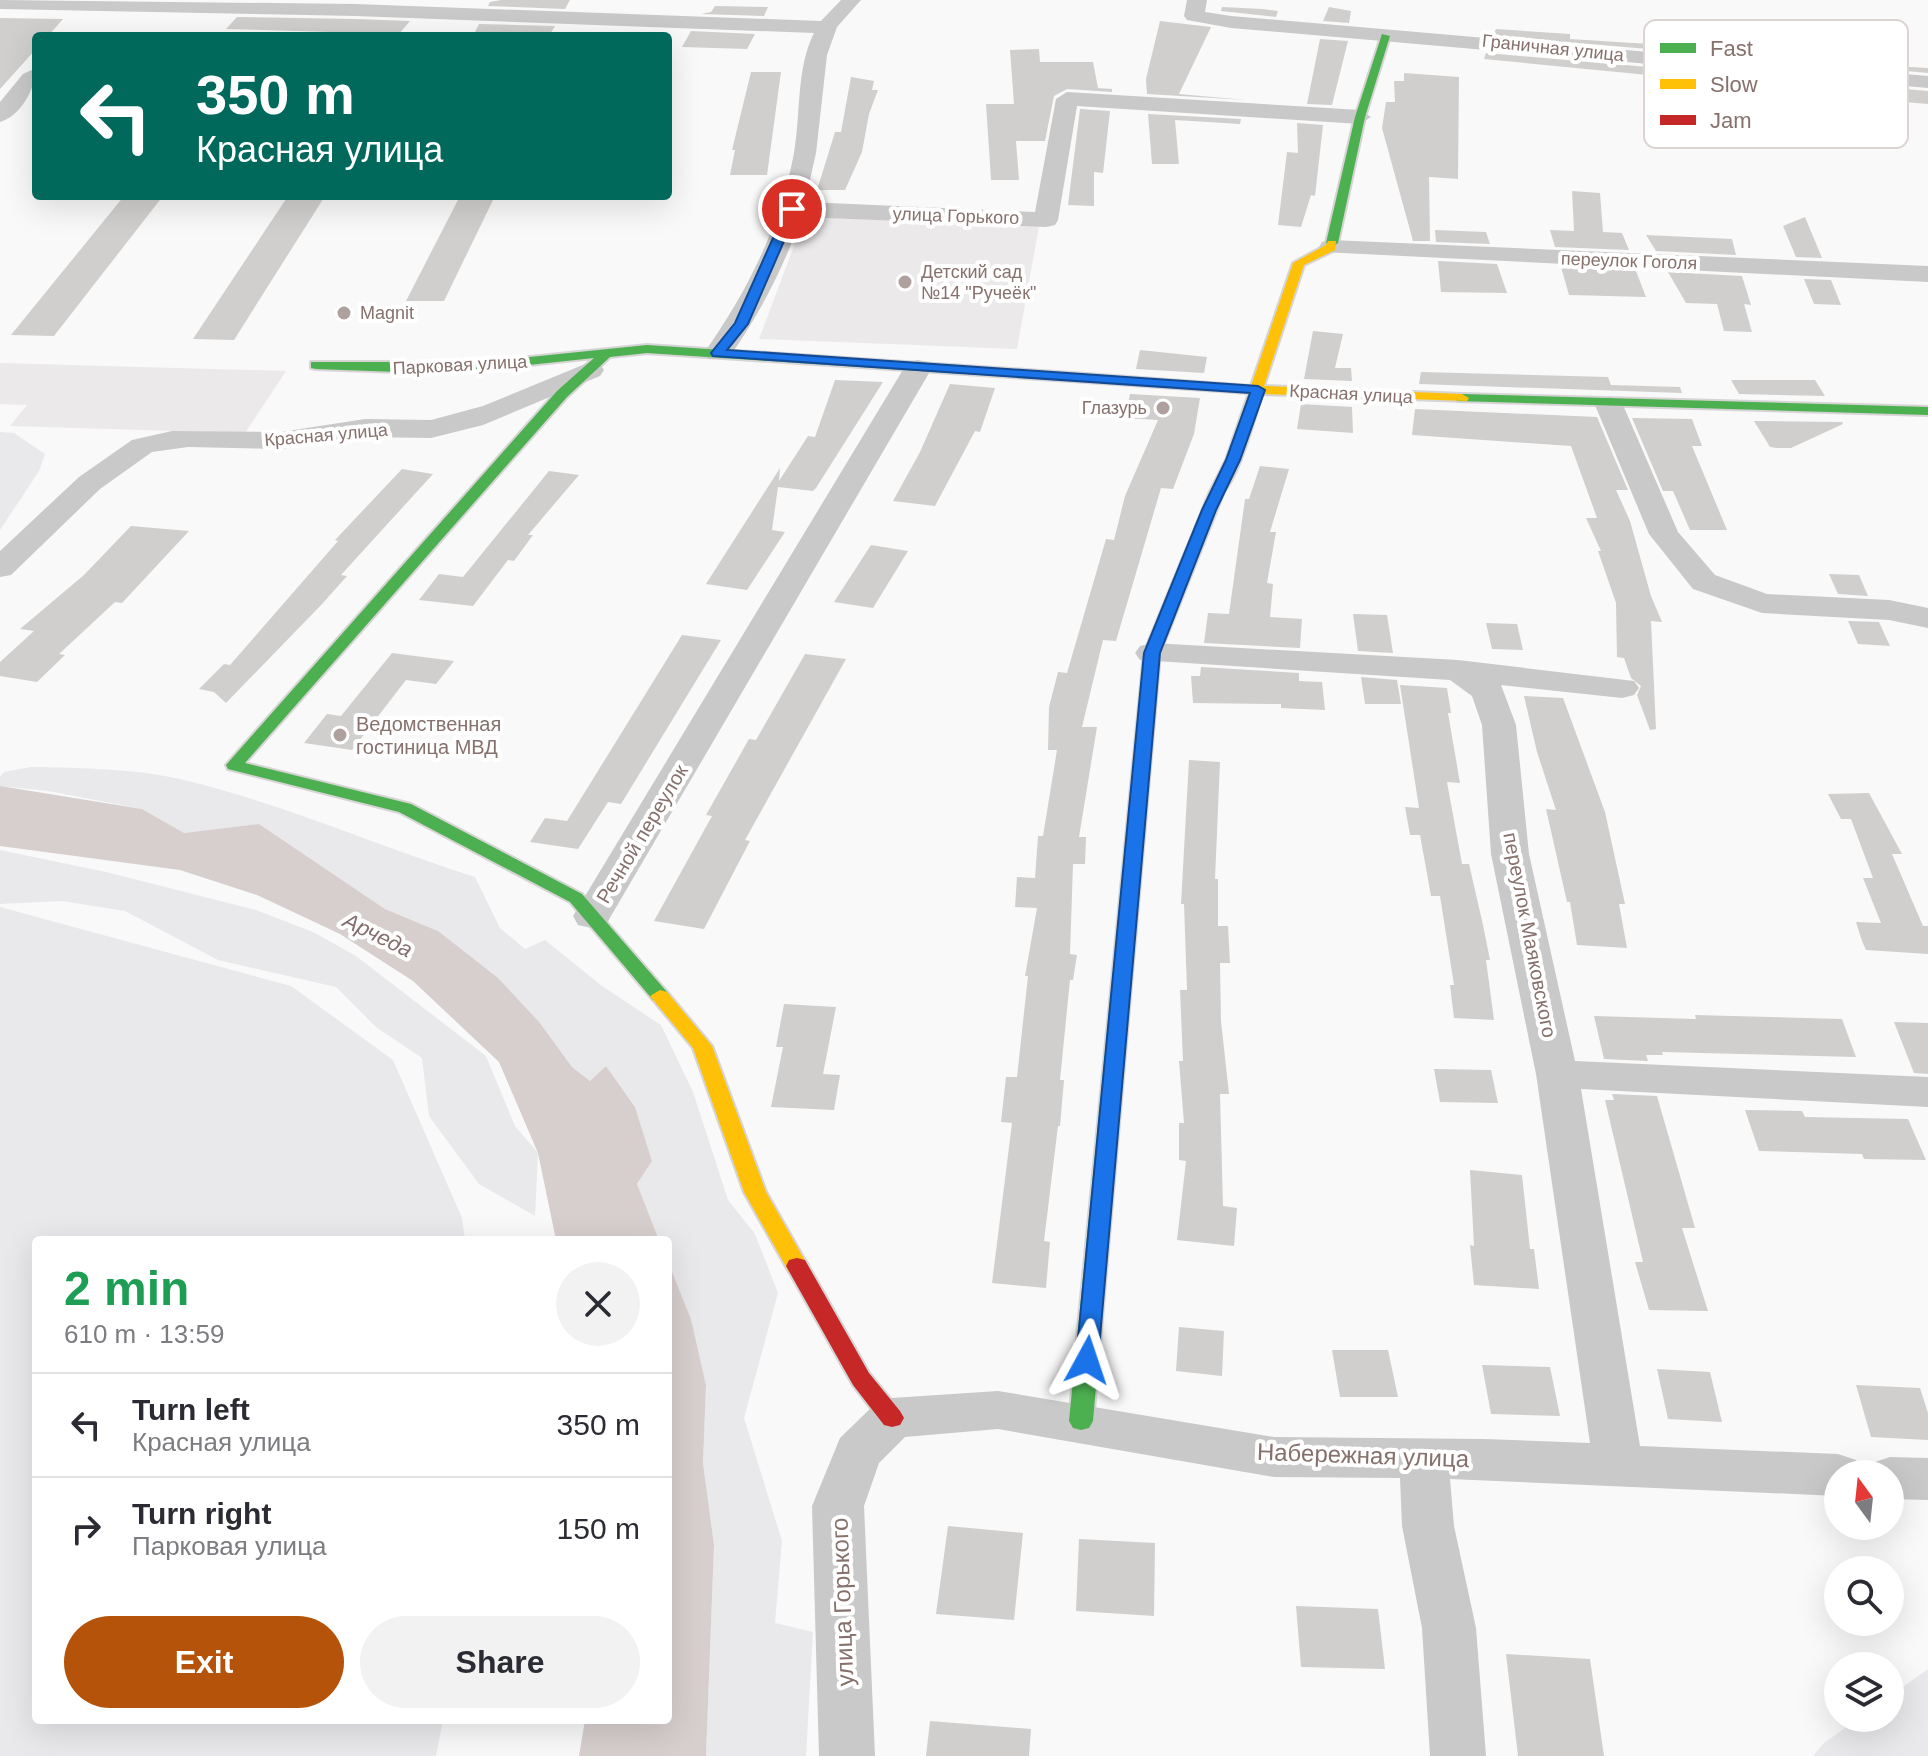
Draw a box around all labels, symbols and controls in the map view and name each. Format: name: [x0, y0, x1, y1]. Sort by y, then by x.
legend: [1644, 20, 1908, 148]
street label: Граничная улица: [1481, 31, 1626, 65]
text: Fast: [1710, 36, 1753, 61]
text: 350 m: [196, 63, 355, 126]
icon: left: [64, 64, 168, 168]
text: Slow: [1710, 72, 1758, 97]
text: Jam: [1710, 108, 1752, 133]
text: Красная улица: [196, 129, 443, 170]
pin: [758, 175, 826, 243]
icon: arrive: [770, 187, 814, 231]
street label: улица Горького: [892, 204, 1020, 228]
street label: переулок Гоголя: [1561, 249, 1697, 273]
place label: Детский сад №14 "Ручеёк": [921, 262, 1036, 303]
marker: Детский сад №14 "Ручеёк": [896, 273, 914, 291]
place label: Magnit: [360, 303, 414, 323]
marker: Magnit: [335, 304, 353, 322]
street label: Парковая улица: [392, 351, 529, 379]
street label: Красная улица: [1289, 381, 1414, 407]
place label: Глазурь: [1082, 398, 1147, 418]
marker: Глазурь: [1154, 399, 1172, 417]
street label: Красная улица: [264, 420, 389, 450]
place label: Ведомственная гостиница МВД: [356, 713, 501, 758]
marker: Ведомственная гостиница МВД: [331, 726, 349, 744]
street label: Речной переулок: [592, 761, 692, 907]
street label: переулок Маяковского: [1499, 831, 1561, 1039]
water label: Арчеда: [338, 907, 417, 962]
text: 2 min: [64, 1262, 189, 1315]
button: close: [556, 1262, 640, 1346]
position arrow: [1045, 1318, 1129, 1402]
text: 610 m · 13:59: [64, 1319, 224, 1349]
text: Turn left: [132, 1393, 250, 1426]
icon: left: [64, 1403, 108, 1447]
text: 350 m: [557, 1408, 640, 1441]
text: Красная улица: [132, 1427, 311, 1457]
street label: Набережная улица: [1256, 1438, 1470, 1472]
north arrow: [1824, 1460, 1904, 1540]
map controls: [1824, 1460, 1904, 1732]
text: Turn right: [132, 1497, 271, 1530]
icon: right: [64, 1507, 108, 1551]
text: 150 m: [557, 1512, 640, 1545]
street label: улица Горького: [826, 1517, 858, 1687]
text: Парковая улица: [132, 1531, 327, 1561]
button: search: [1824, 1556, 1904, 1636]
button: Exit: [64, 1616, 344, 1708]
button: Share: [360, 1616, 640, 1708]
button: layers: [1824, 1652, 1904, 1732]

